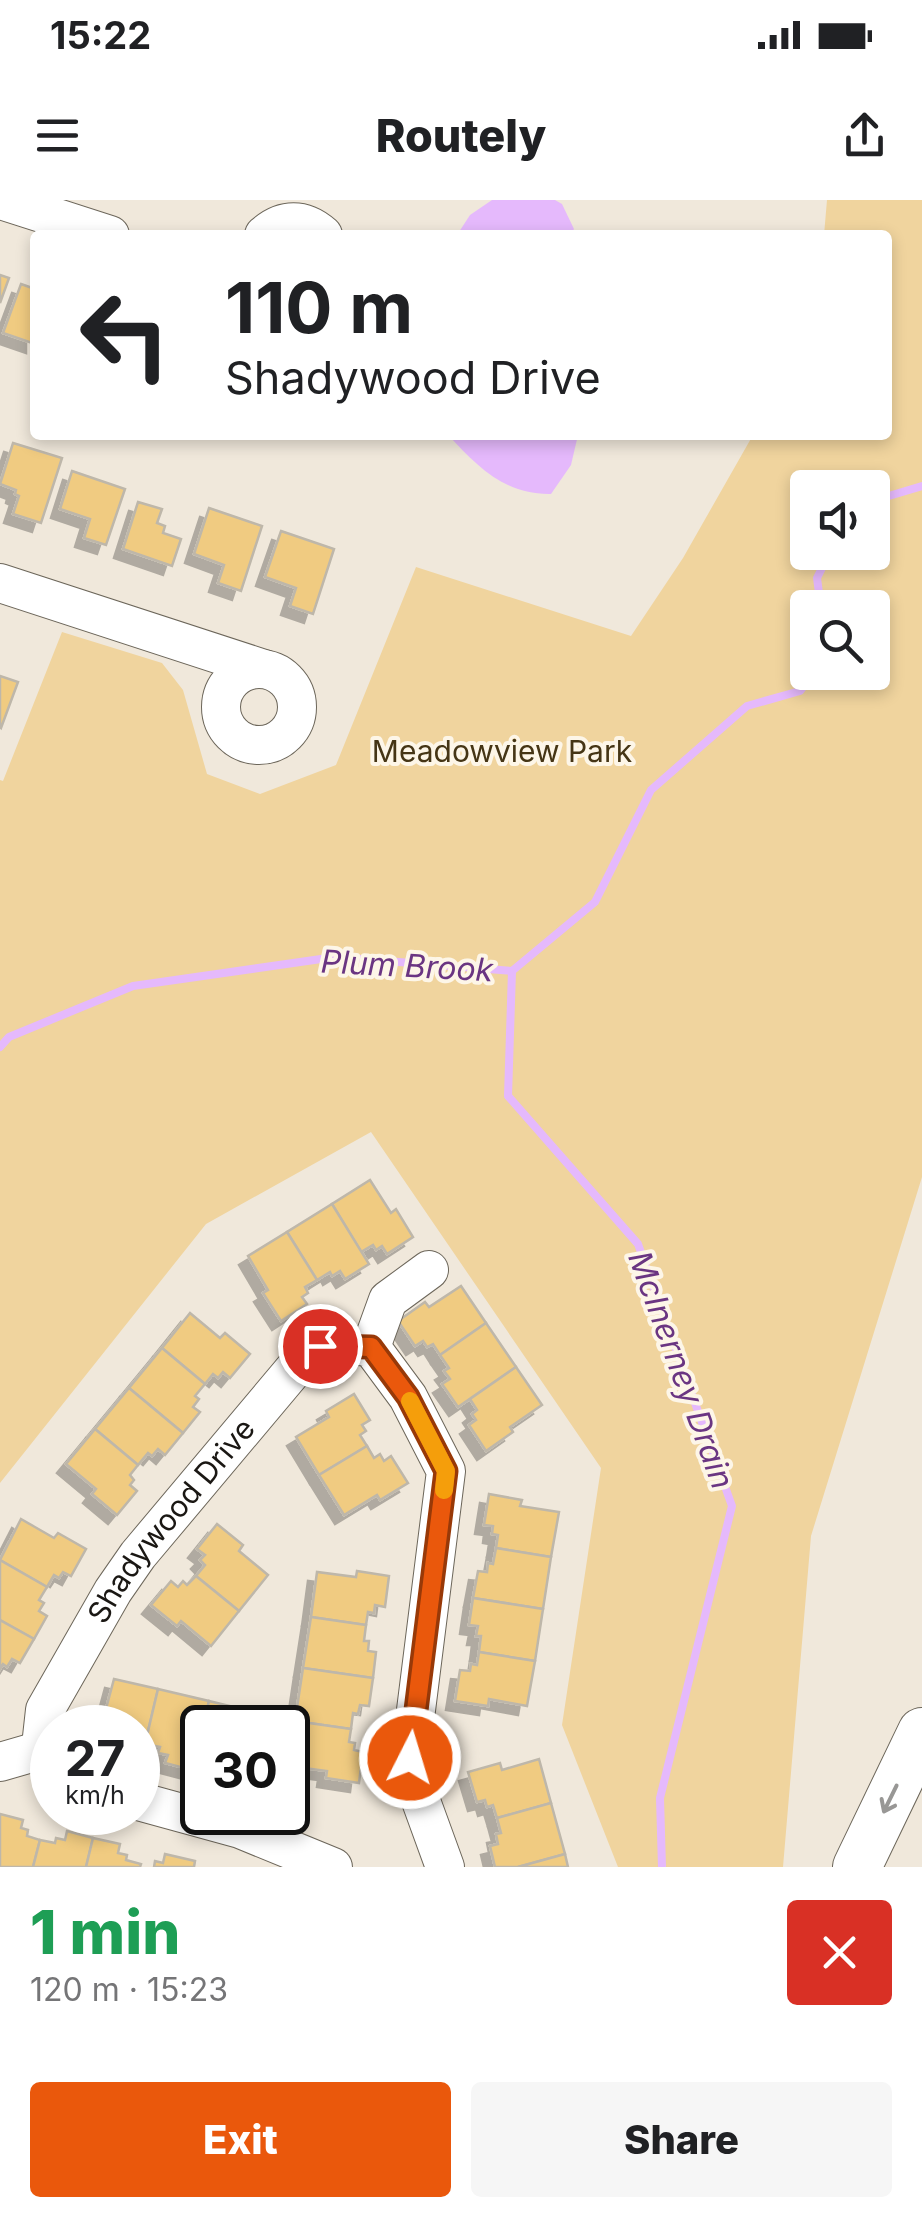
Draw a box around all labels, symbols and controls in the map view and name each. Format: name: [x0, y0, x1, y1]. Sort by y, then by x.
text: 15:22: [50, 12, 151, 58]
icon: menu: [30, 108, 85, 163]
text: Routely: [376, 108, 546, 163]
icon: share: [837, 108, 892, 163]
text: 110 m: [225, 265, 413, 350]
icon: left: [60, 270, 190, 400]
text: Shadywood Drive: [225, 350, 601, 405]
map controls: [790, 470, 890, 690]
button: sound: [790, 470, 890, 570]
button: search: [790, 590, 890, 690]
park label: Meadowview Park: [372, 733, 633, 769]
water label: Plum Brook: [320, 942, 496, 990]
water label: McInerney Drain: [620, 1246, 743, 1494]
pin: [278, 1304, 363, 1389]
icon: arrive: [293, 1319, 348, 1374]
street label: Shadywood Drive: [80, 1411, 262, 1629]
speed limit sign: 30: [180, 1705, 310, 1835]
position arrow: [358, 1706, 462, 1810]
text: 27: [65, 1728, 125, 1788]
text: km/h: [65, 1780, 125, 1810]
one-way arrow: [879, 1784, 898, 1814]
text: 1 min: [30, 1896, 180, 1968]
button: close: [787, 1900, 892, 2005]
text: 120 m · 15:23: [30, 1970, 228, 2009]
button: Exit: [30, 2082, 451, 2197]
button: Share: [471, 2082, 892, 2197]

